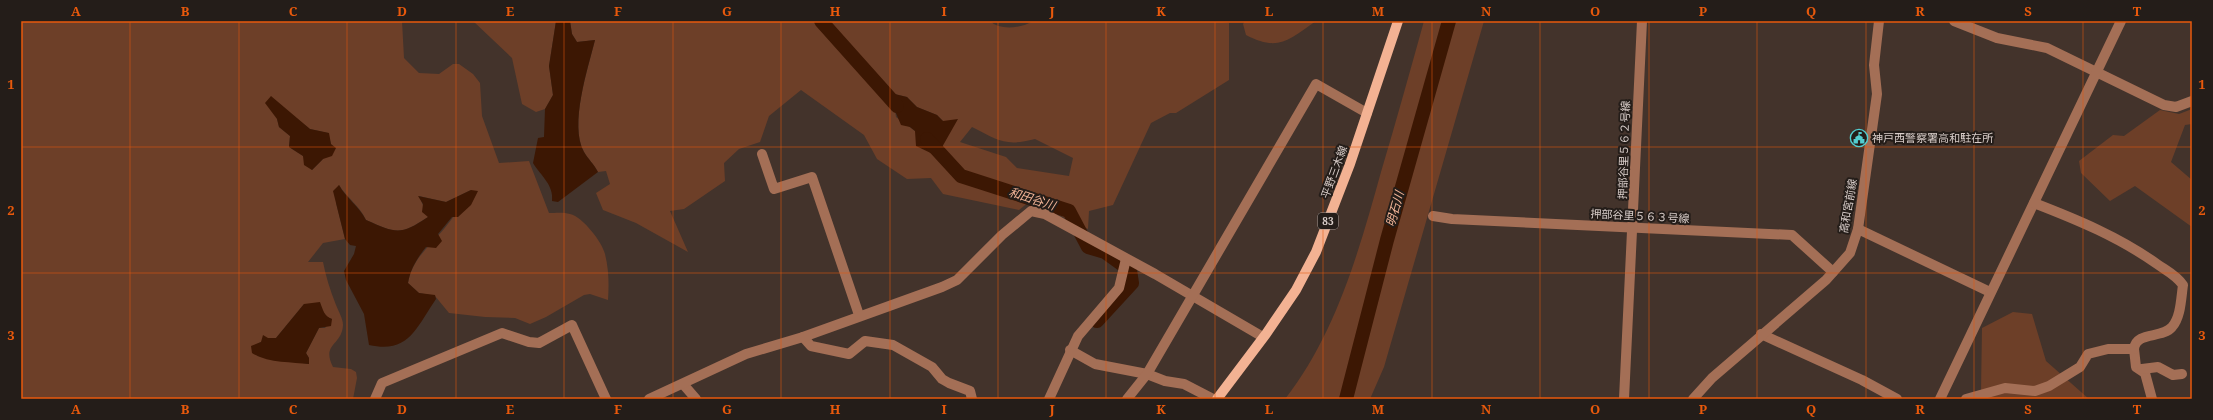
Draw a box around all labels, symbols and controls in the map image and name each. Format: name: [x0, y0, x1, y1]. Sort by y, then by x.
text: A: [71, 2, 81, 20]
text: B: [181, 2, 190, 20]
text: C: [289, 2, 298, 20]
text: D: [397, 2, 407, 20]
text: E: [506, 2, 515, 20]
text: F: [614, 2, 622, 20]
text: G: [722, 2, 732, 20]
text: H: [830, 2, 841, 20]
text: I: [941, 2, 947, 20]
text: J: [1048, 2, 1055, 20]
text: K: [1156, 2, 1166, 20]
text: L: [1265, 2, 1274, 20]
text: M: [1372, 2, 1385, 20]
text: N: [1481, 2, 1492, 20]
text: O: [1590, 2, 1600, 20]
text: P: [1699, 2, 1708, 20]
text: Q: [1806, 2, 1816, 20]
text: R: [1915, 2, 1925, 20]
text: S: [2024, 2, 2032, 20]
text: T: [2133, 2, 2142, 20]
text: 1: [7, 75, 15, 93]
text: 1: [2198, 75, 2206, 93]
street label: 押部谷里５６２号線: [1614, 100, 1633, 200]
public building icon: 神戸西警察署高和駐在所: [1849, 128, 1869, 148]
place label: 神戸西警察署高和駐在所: [1872, 130, 1994, 145]
street label: 平野三木線: [1317, 143, 1350, 200]
street label: 高和宮前線: [1835, 178, 1860, 234]
water label: 和田谷川: [1007, 183, 1060, 215]
water label: 明石川: [1381, 187, 1408, 229]
text: 2: [7, 201, 15, 219]
text: 2: [2198, 201, 2206, 219]
street label: 押部谷里５６３号線: [1590, 205, 1690, 226]
road number: 83: [1318, 213, 1338, 229]
text: 3: [7, 326, 15, 344]
text: 3: [2198, 326, 2206, 344]
text: A: [71, 400, 81, 418]
text: B: [181, 400, 190, 418]
text: C: [289, 400, 298, 418]
text: D: [397, 400, 407, 418]
text: E: [506, 400, 515, 418]
text: F: [614, 400, 622, 418]
text: G: [722, 400, 732, 418]
text: H: [830, 400, 841, 418]
text: I: [941, 400, 947, 418]
text: J: [1048, 400, 1055, 418]
text: K: [1156, 400, 1166, 418]
text: L: [1265, 400, 1274, 418]
text: M: [1372, 400, 1385, 418]
text: N: [1481, 400, 1492, 418]
text: O: [1590, 400, 1600, 418]
text: P: [1699, 400, 1708, 418]
text: Q: [1806, 400, 1816, 418]
text: R: [1915, 400, 1925, 418]
text: S: [2024, 400, 2032, 418]
text: T: [2133, 400, 2142, 418]

